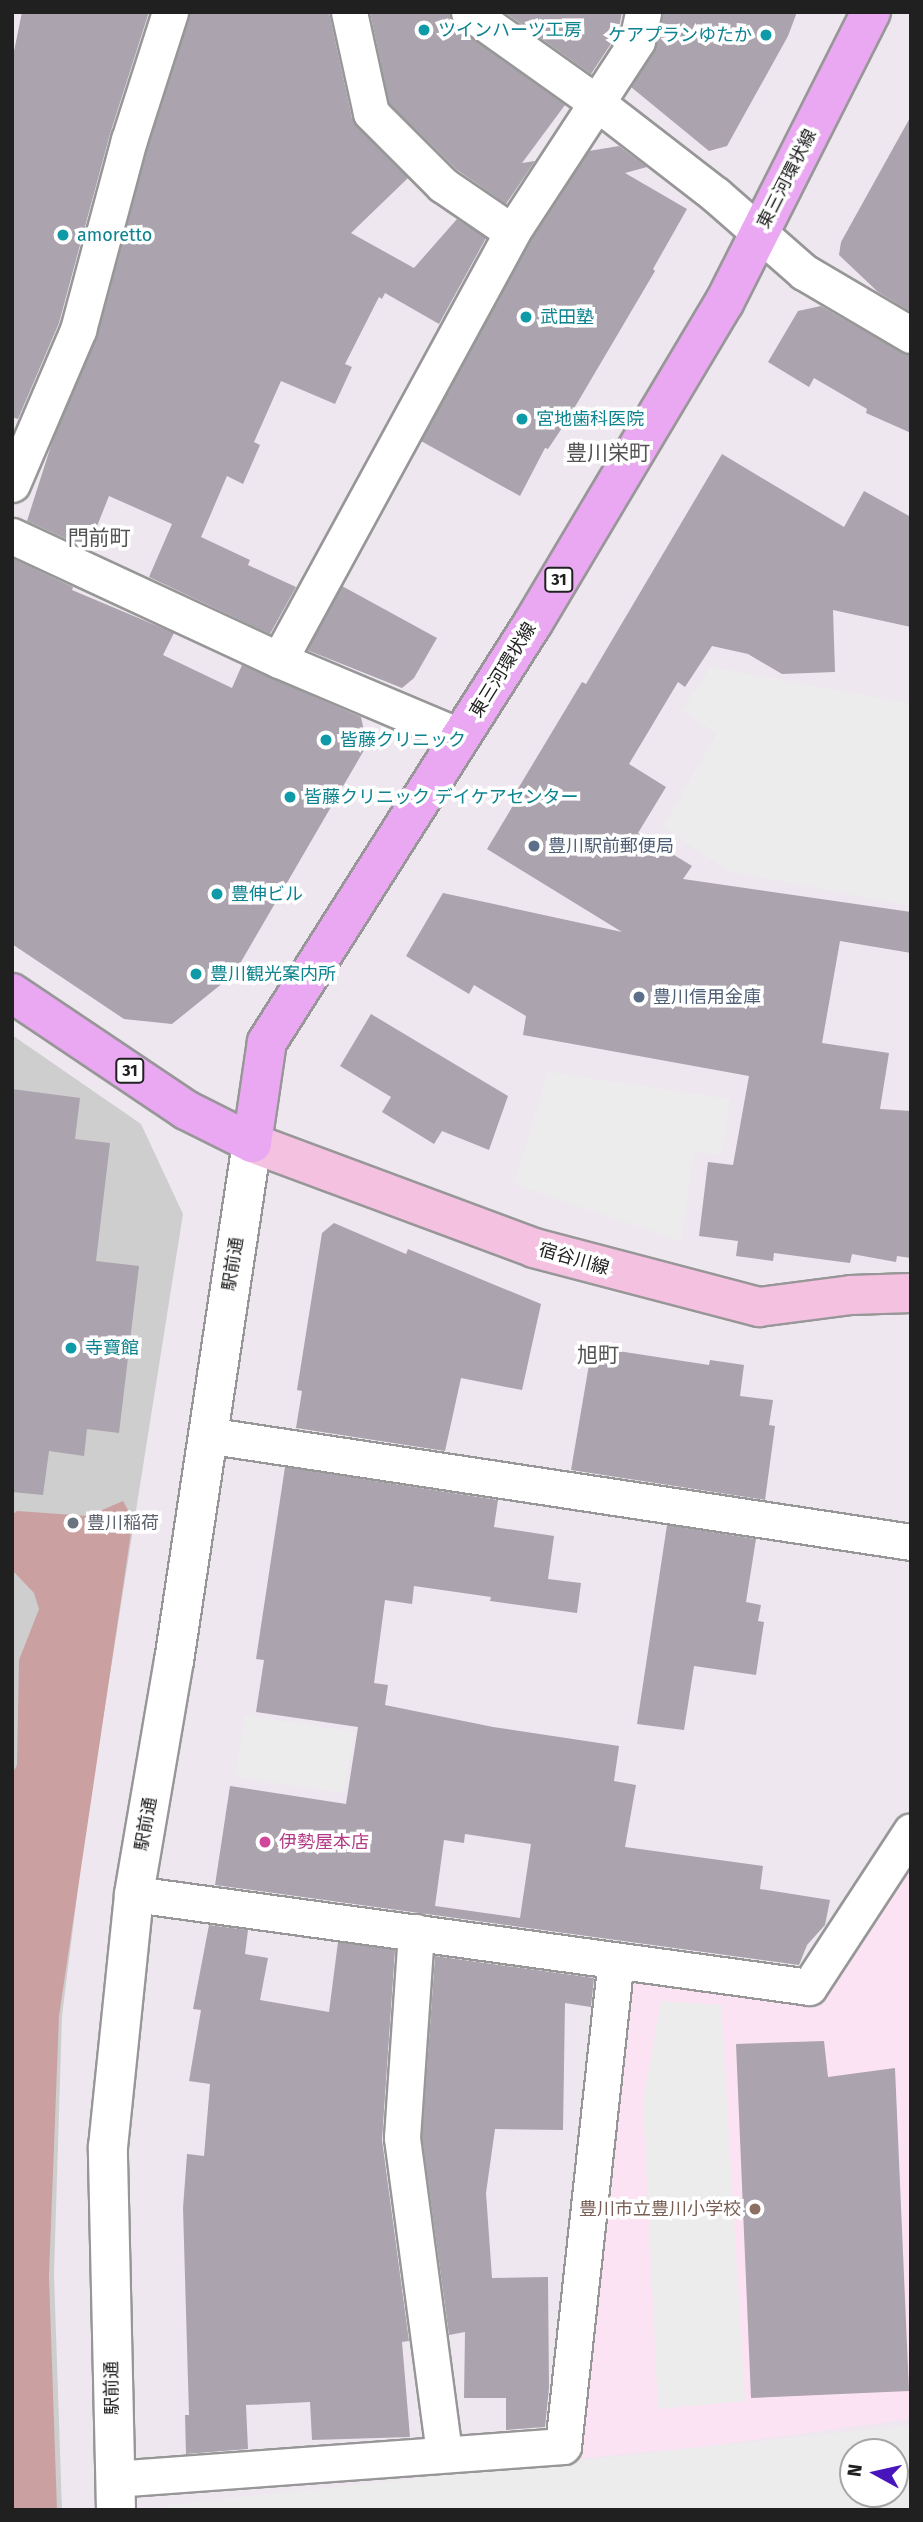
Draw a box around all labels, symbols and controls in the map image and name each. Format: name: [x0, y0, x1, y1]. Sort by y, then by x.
place label: ツインハーツ工房: [438, 19, 582, 41]
marker: ツインハーツ工房: [416, 22, 432, 38]
place label: ケアプランゆたか: [608, 24, 752, 46]
marker: ケアプランゆたか: [758, 27, 774, 43]
street label: 東三河環状線: [753, 126, 821, 232]
place label: amoretto: [77, 224, 152, 246]
marker: amoretto: [55, 227, 71, 243]
place label: 武田塾: [540, 306, 594, 328]
marker: 武田塾: [518, 309, 534, 325]
place label: 宮地歯科医院: [536, 408, 644, 430]
marker: 宮地歯科医院: [514, 411, 530, 427]
district label: 豊川栄町: [566, 440, 650, 466]
district label: 門前町: [68, 525, 130, 551]
road number: 31: [543, 568, 575, 593]
street label: 東三河環状線: [465, 618, 541, 722]
place label: 皆藤クリニック: [340, 729, 466, 751]
marker: 皆藤クリニック: [318, 732, 334, 748]
place label: 皆藤クリニック デイケアセンター: [304, 786, 579, 808]
marker: 皆藤クリニック デイケアセンター: [282, 789, 298, 805]
place label: 豊川駅前郵便局: [548, 835, 674, 857]
marker: 豊川駅前郵便局: [526, 838, 542, 854]
place label: 豊伸ビル: [231, 883, 303, 905]
marker: 豊伸ビル: [209, 886, 225, 902]
place label: 豊川観光案内所: [210, 963, 336, 985]
marker: 豊川観光案内所: [188, 966, 204, 982]
place label: 豊川信用金庫: [653, 986, 761, 1008]
marker: 豊川信用金庫: [631, 989, 647, 1005]
road number: 31: [114, 1058, 146, 1084]
street label: 駅前通: [218, 1236, 248, 1292]
street label: 宿谷川線: [536, 1239, 612, 1279]
place label: 寺寶館: [85, 1337, 139, 1359]
marker: 寺寶館: [63, 1340, 79, 1356]
district label: 旭町: [577, 1342, 619, 1368]
place label: 豊川稲荷: [87, 1512, 159, 1534]
marker: 豊川稲荷: [65, 1515, 81, 1531]
street label: 駅前通: [131, 1796, 161, 1852]
place label: 伊勢屋本店: [279, 1831, 369, 1853]
marker: 伊勢屋本店: [257, 1834, 273, 1850]
place label: 豊川市立豊川小学校: [579, 2198, 741, 2220]
marker: 豊川市立豊川小学校: [747, 2201, 763, 2217]
street label: 駅前通: [101, 2361, 123, 2415]
north arrow: [839, 2438, 909, 2508]
text: N: [842, 2462, 867, 2478]

